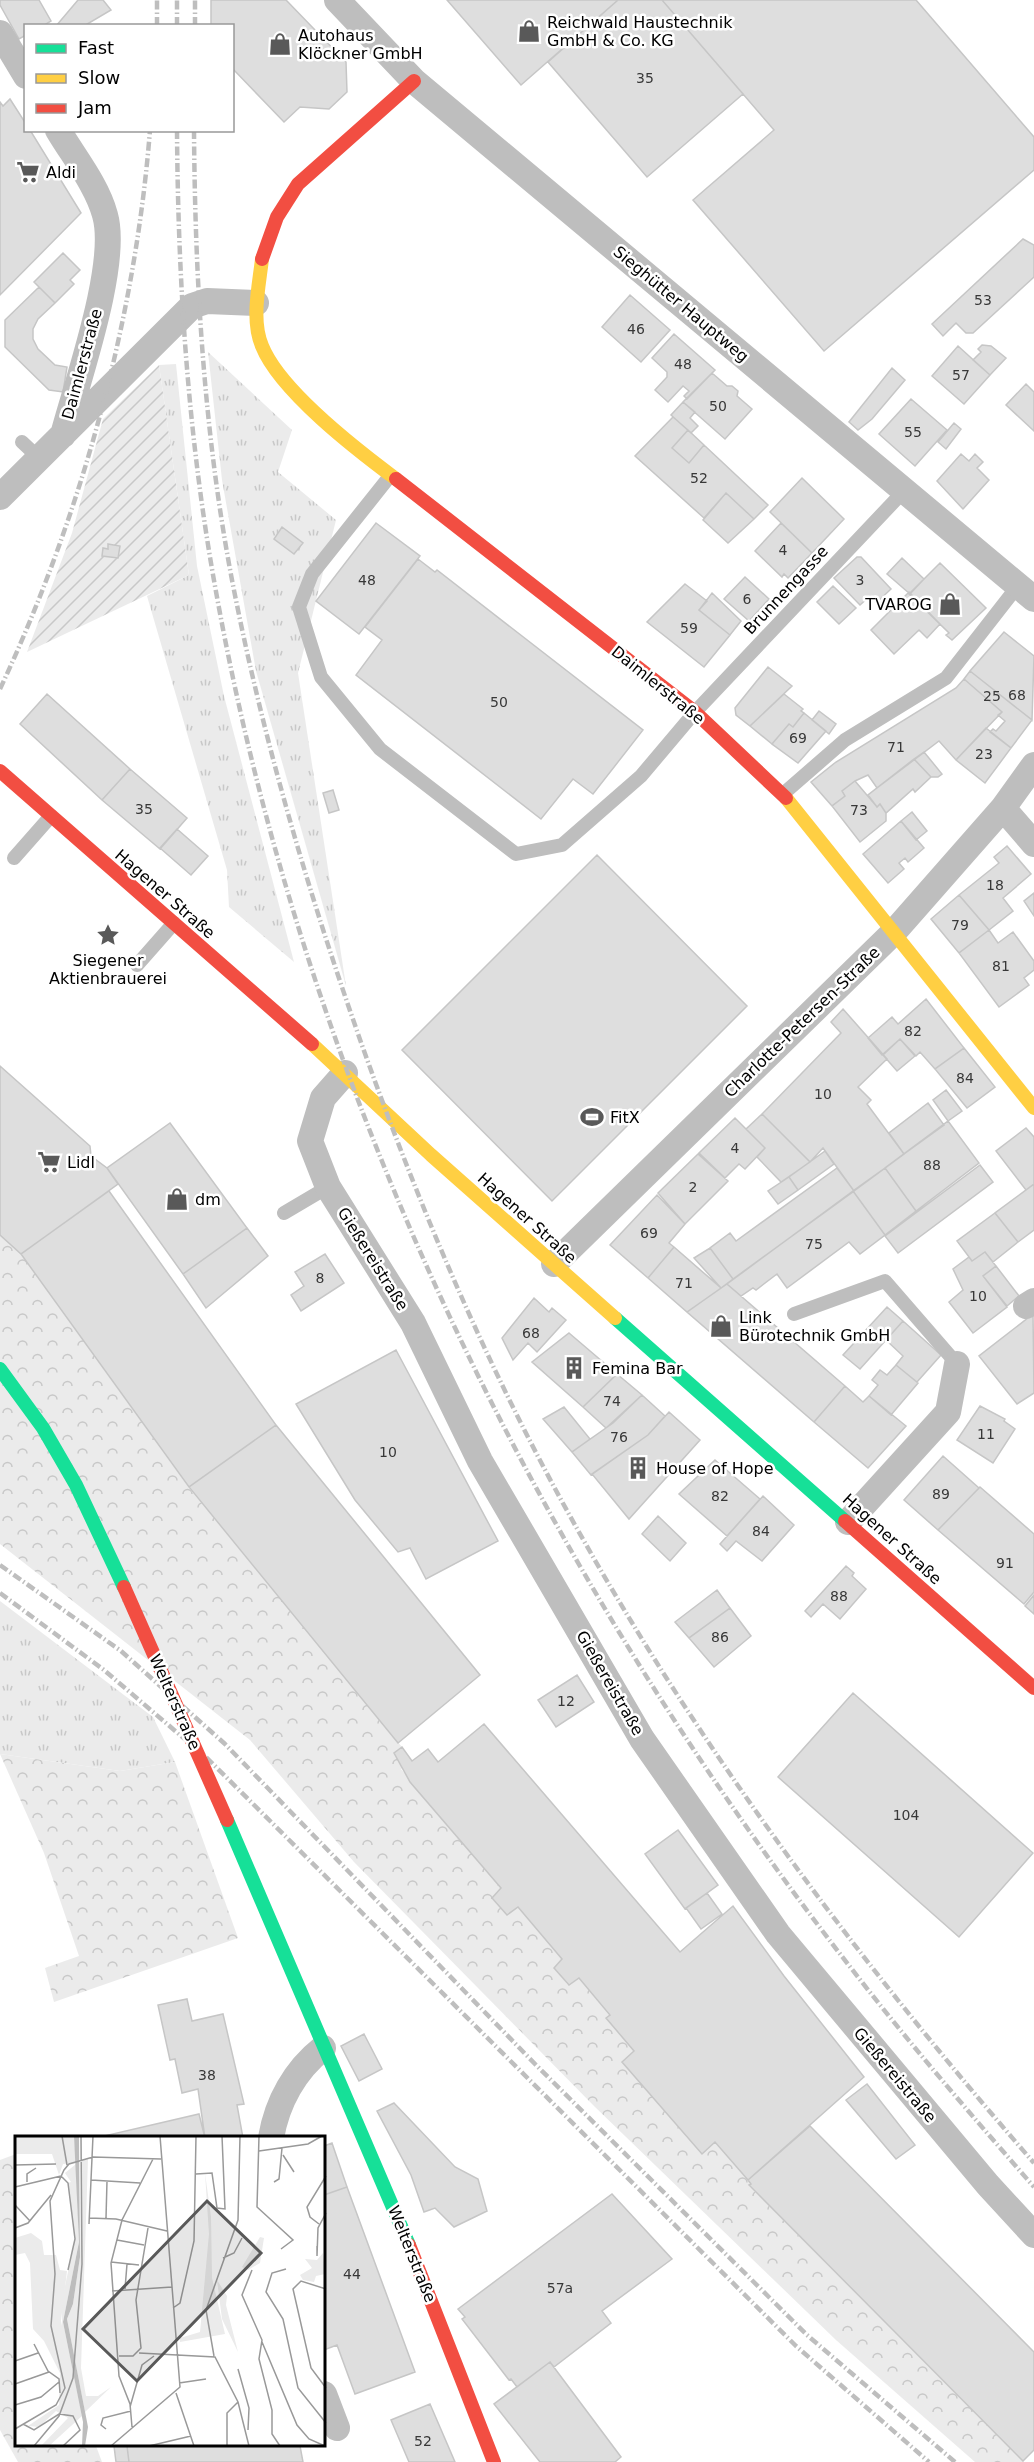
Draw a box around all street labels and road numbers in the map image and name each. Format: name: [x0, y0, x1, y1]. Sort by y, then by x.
street label: Sieghütter Hauptweg: [610, 242, 752, 366]
street label: Daimlerstraße: [58, 307, 106, 421]
street label: Brunnengasse: [740, 542, 832, 638]
street label: Daimlerstraße: [608, 642, 708, 728]
street label: Hagener Straße: [111, 845, 219, 943]
street label: Charlotte-Petersen-Straße: [720, 943, 884, 1101]
street label: Hagener Straße: [474, 1169, 580, 1267]
street label: Gießereistraße: [334, 1204, 412, 1314]
street label: Hagener Straße: [839, 1490, 945, 1588]
street label: Gießereistraße: [572, 1627, 648, 1739]
street label: Welterstraße: [145, 1651, 205, 1753]
street label: Gießereistraße: [850, 2024, 940, 2126]
street label: Welterstraße: [384, 2203, 440, 2305]

